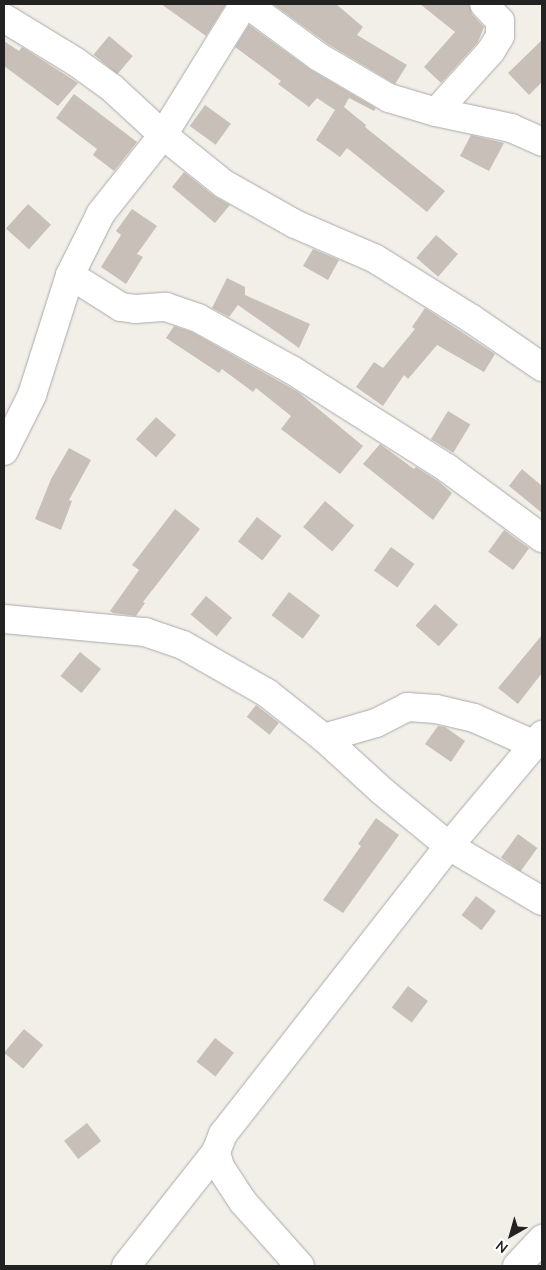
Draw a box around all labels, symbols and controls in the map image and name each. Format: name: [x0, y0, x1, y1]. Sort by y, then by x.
north arrow: [486, 1210, 536, 1260]
text: N: [492, 1236, 511, 1257]

